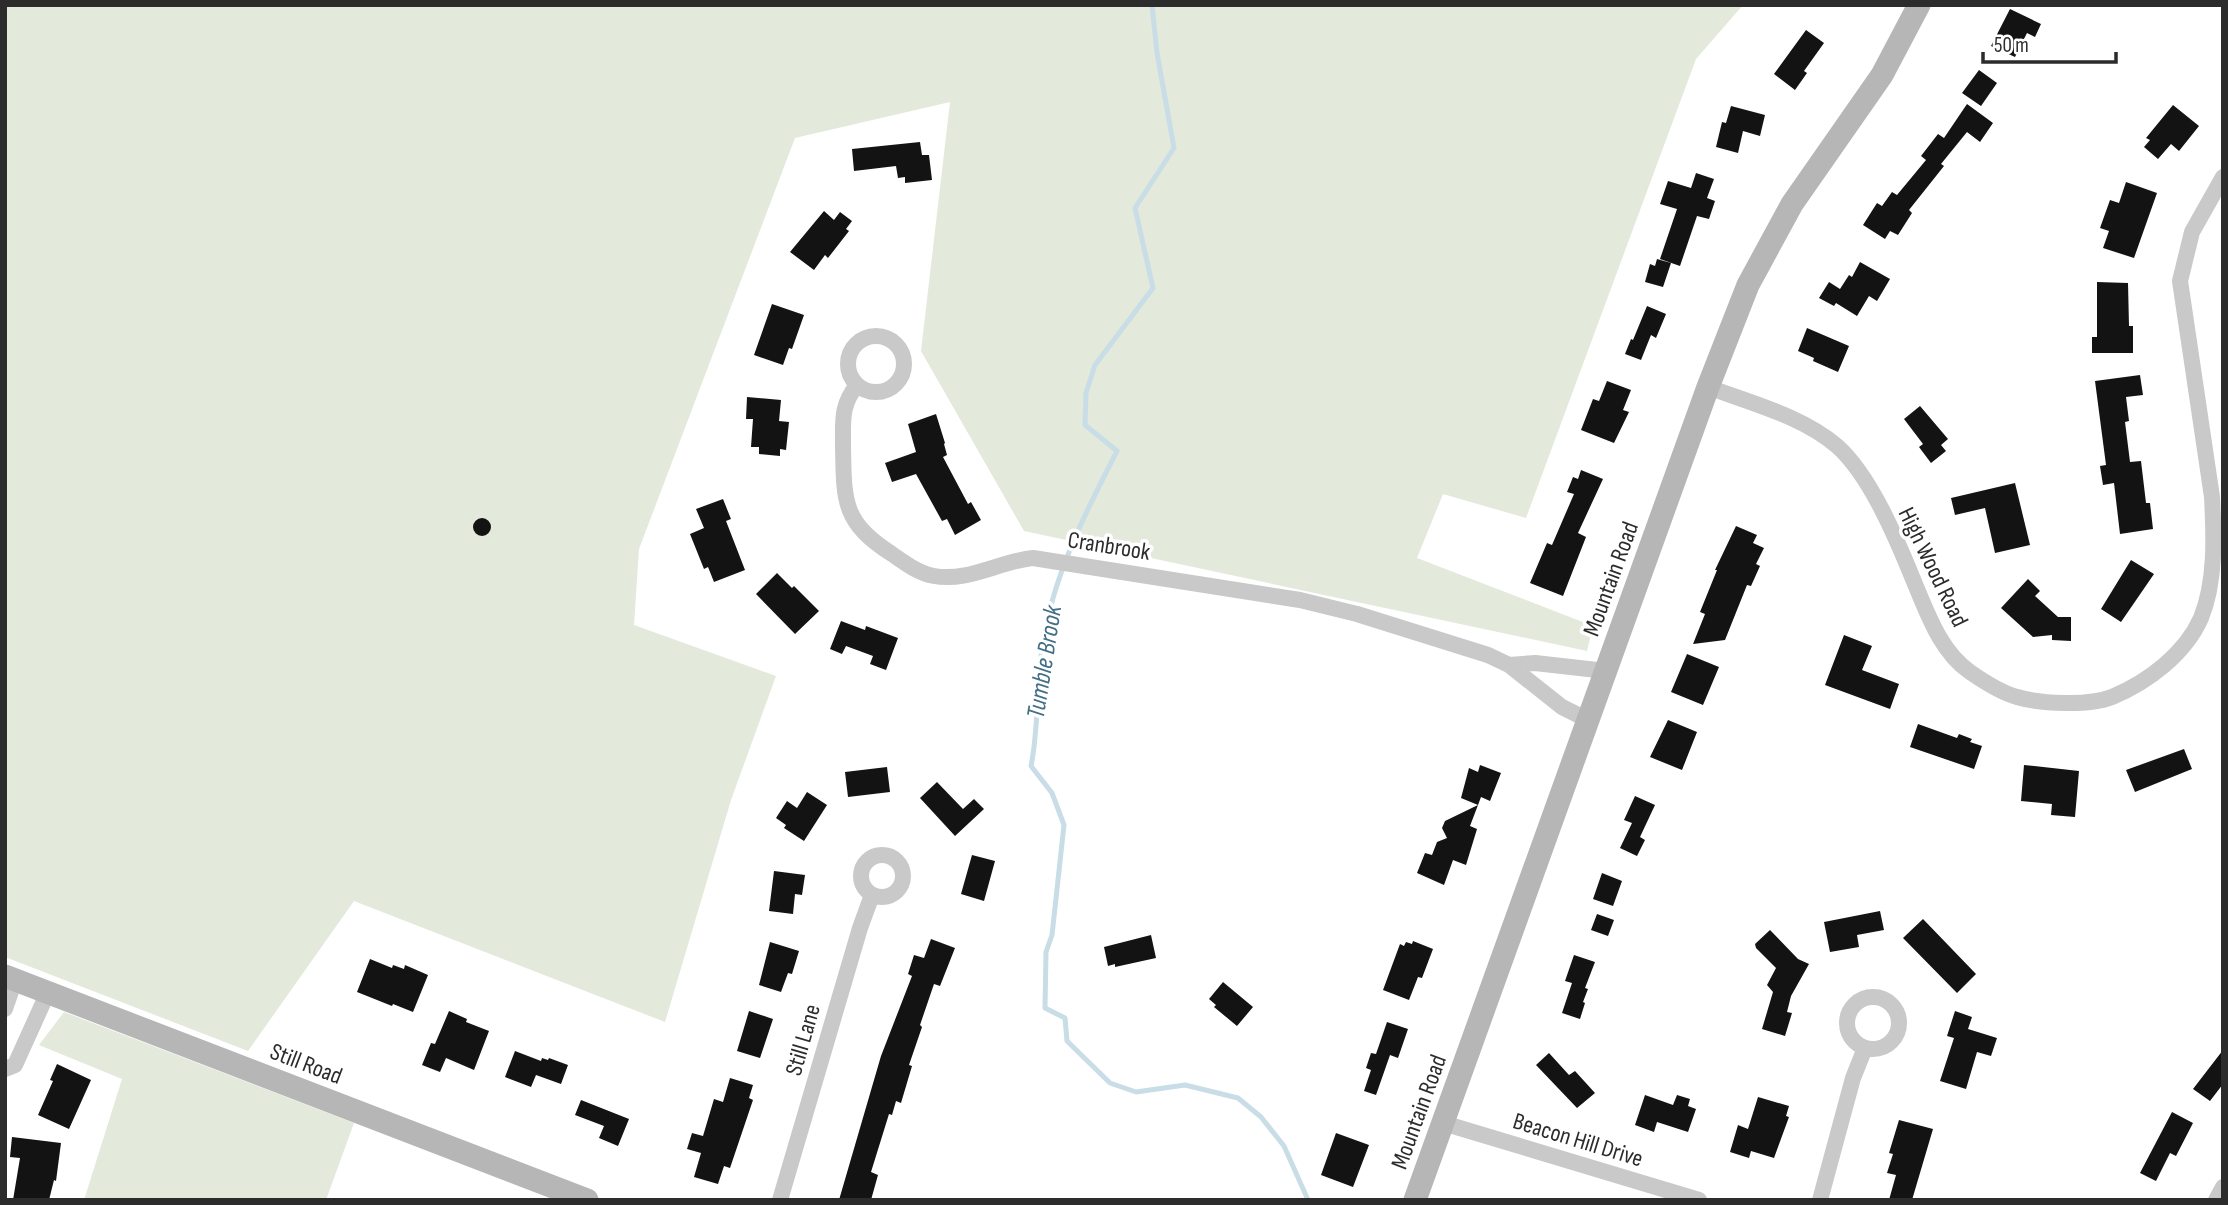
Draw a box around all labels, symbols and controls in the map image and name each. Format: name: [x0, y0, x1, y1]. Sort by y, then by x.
scale bar: [1983, 21, 2116, 65]
text: 50 m: [1994, 33, 2029, 58]
street label: High Wood Road: [1892, 503, 1974, 631]
street label: Mountain Road: [1577, 518, 1645, 640]
street label: Cranbrook: [1066, 525, 1152, 567]
water label: Tumble Brook: [1021, 602, 1069, 721]
street label: Still Lane: [779, 1001, 827, 1079]
street label: Still Road: [266, 1037, 346, 1091]
street label: Mountain Road: [1385, 1051, 1453, 1173]
street label: Beacon Hill Drive: [1509, 1106, 1647, 1174]

